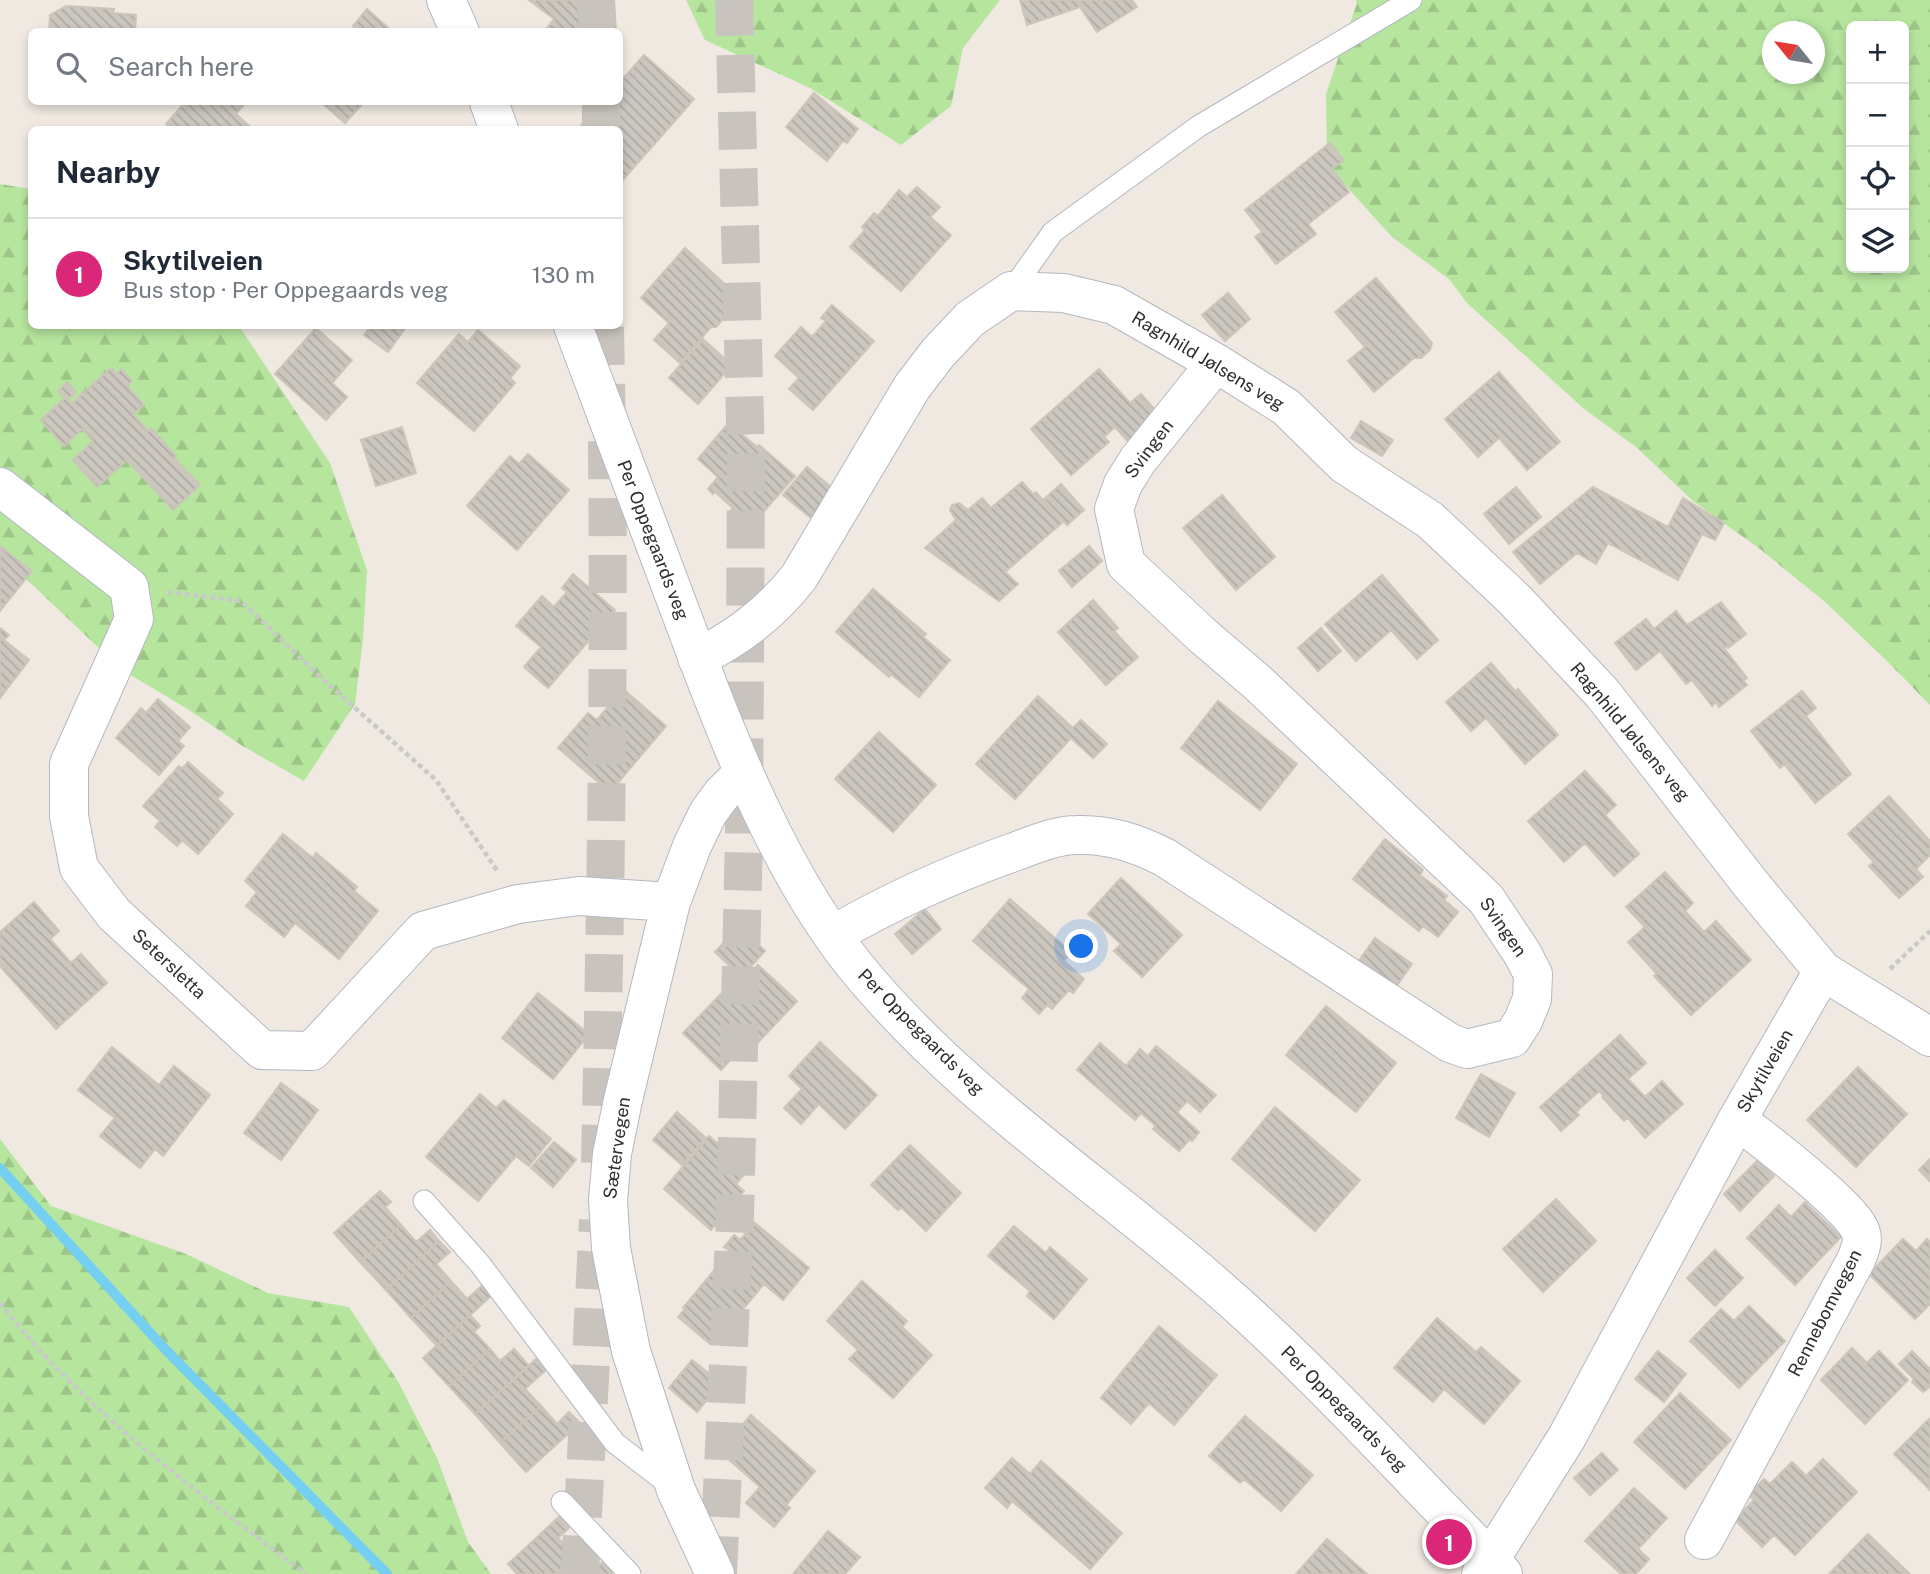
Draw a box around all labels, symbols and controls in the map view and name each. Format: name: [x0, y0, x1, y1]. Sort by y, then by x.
north arrow: [1762, 21, 1825, 84]
map controls: [1846, 21, 1909, 273]
button: +: [1846, 21, 1909, 84]
search box: [28, 28, 623, 105]
icon: search: [52, 48, 90, 86]
text: Search here: [108, 51, 254, 82]
button: −: [1846, 84, 1909, 147]
button: locate: [1846, 147, 1909, 210]
text: Nearby: [56, 154, 160, 190]
button: layers: [1846, 210, 1909, 273]
text: Skytilveien: [123, 245, 263, 276]
text: 1: [74, 261, 84, 288]
text: 130 m: [532, 261, 595, 288]
text: Bus stop · Per Oppegaards veg: [123, 276, 448, 303]
street label: Ragnhild Jølsens veg: [1128, 307, 1288, 415]
street label: Svingen: [1120, 415, 1177, 482]
street label: Per Oppegaards veg: [613, 457, 694, 623]
street label: Ragnhild Jølsens veg: [1566, 658, 1695, 805]
street label: Svingen: [1475, 893, 1531, 960]
street label: Setersletta: [128, 924, 210, 1003]
your location: [1064, 929, 1098, 963]
street label: Per Oppegaards veg: [854, 964, 989, 1099]
street label: Skytilveien: [1732, 1025, 1797, 1116]
street label: Sætervegen: [599, 1096, 634, 1200]
street label: Rennebomvegen: [1783, 1246, 1866, 1380]
street label: Per Oppegaards veg: [1277, 1341, 1412, 1476]
pin: 1: [1426, 1516, 1472, 1568]

